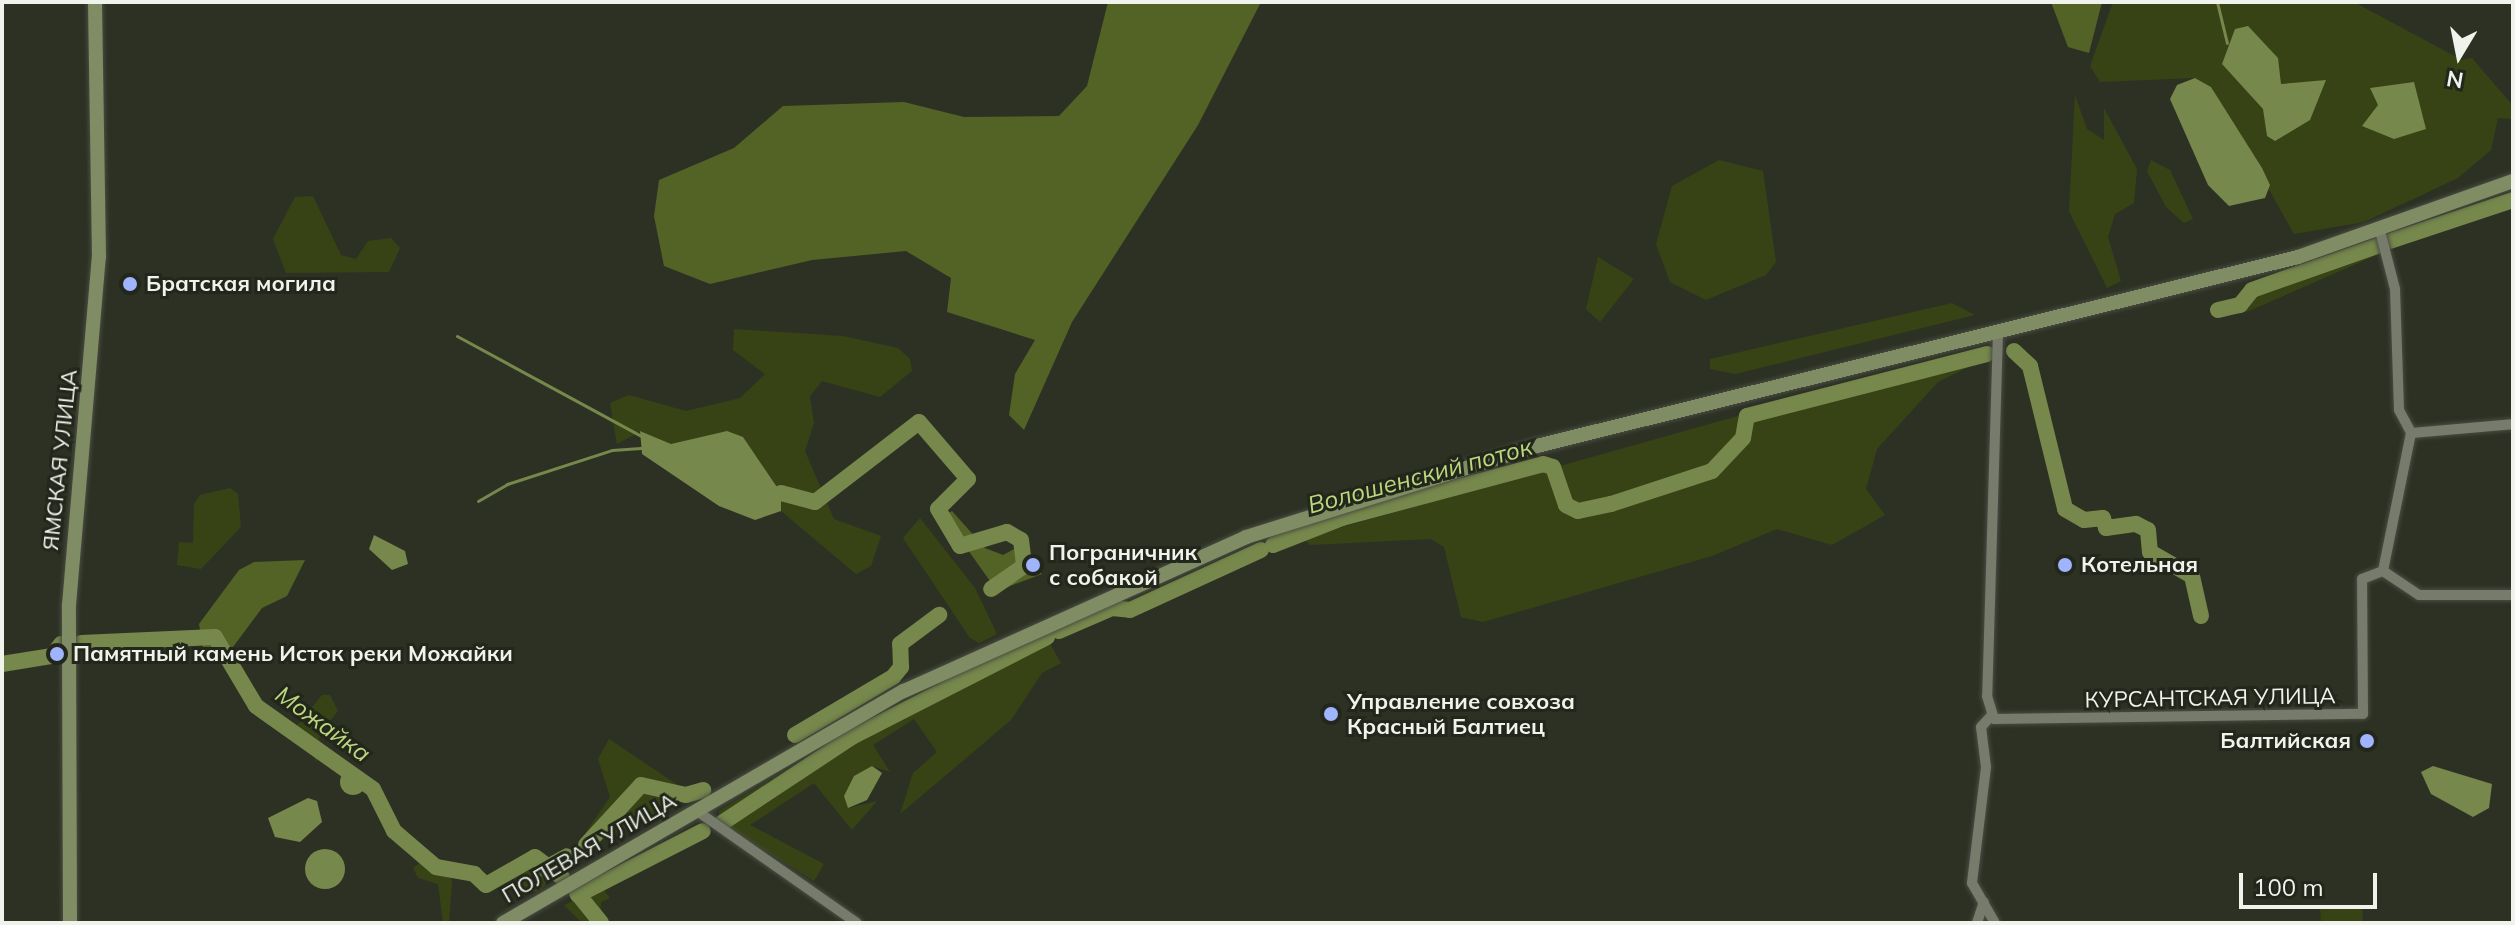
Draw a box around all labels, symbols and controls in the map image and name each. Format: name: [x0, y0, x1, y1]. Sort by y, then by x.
north arrow: [2419, 16, 2499, 96]
text: N: [2444, 64, 2465, 95]
place label: Братская могила: [146, 271, 336, 297]
marker: Братская могила: [121, 275, 139, 293]
street label: ЯМСКАЯ УЛИЦА: [37, 368, 83, 552]
water label: Волошенский поток: [1305, 432, 1535, 520]
place label: Пограничник с собакой: [1049, 539, 1197, 590]
place label: Котельная: [2081, 552, 2198, 578]
marker: Пограничник с собакой: [1024, 556, 1042, 574]
marker: Котельная: [2056, 556, 2074, 574]
place label: Памятный камень Исток реки Можайки: [73, 641, 513, 667]
marker: Памятный камень Исток реки Можайки: [48, 645, 66, 663]
water label: Можайка: [270, 680, 376, 768]
street label: КУРСАНТСКАЯ УЛИЦА: [2084, 683, 2336, 713]
place label: Управление совхоза Красный Балтиец: [1347, 688, 1575, 740]
marker: Управление совхоза Красный Балтиец: [1322, 705, 1340, 723]
place label: Балтийская: [2220, 728, 2351, 754]
marker: Балтийская: [2358, 732, 2376, 750]
street label: ПОЛЕВАЯ УЛИЦА: [497, 787, 681, 909]
scale bar: [2243, 857, 2381, 907]
text: 100 m: [2253, 872, 2324, 902]

